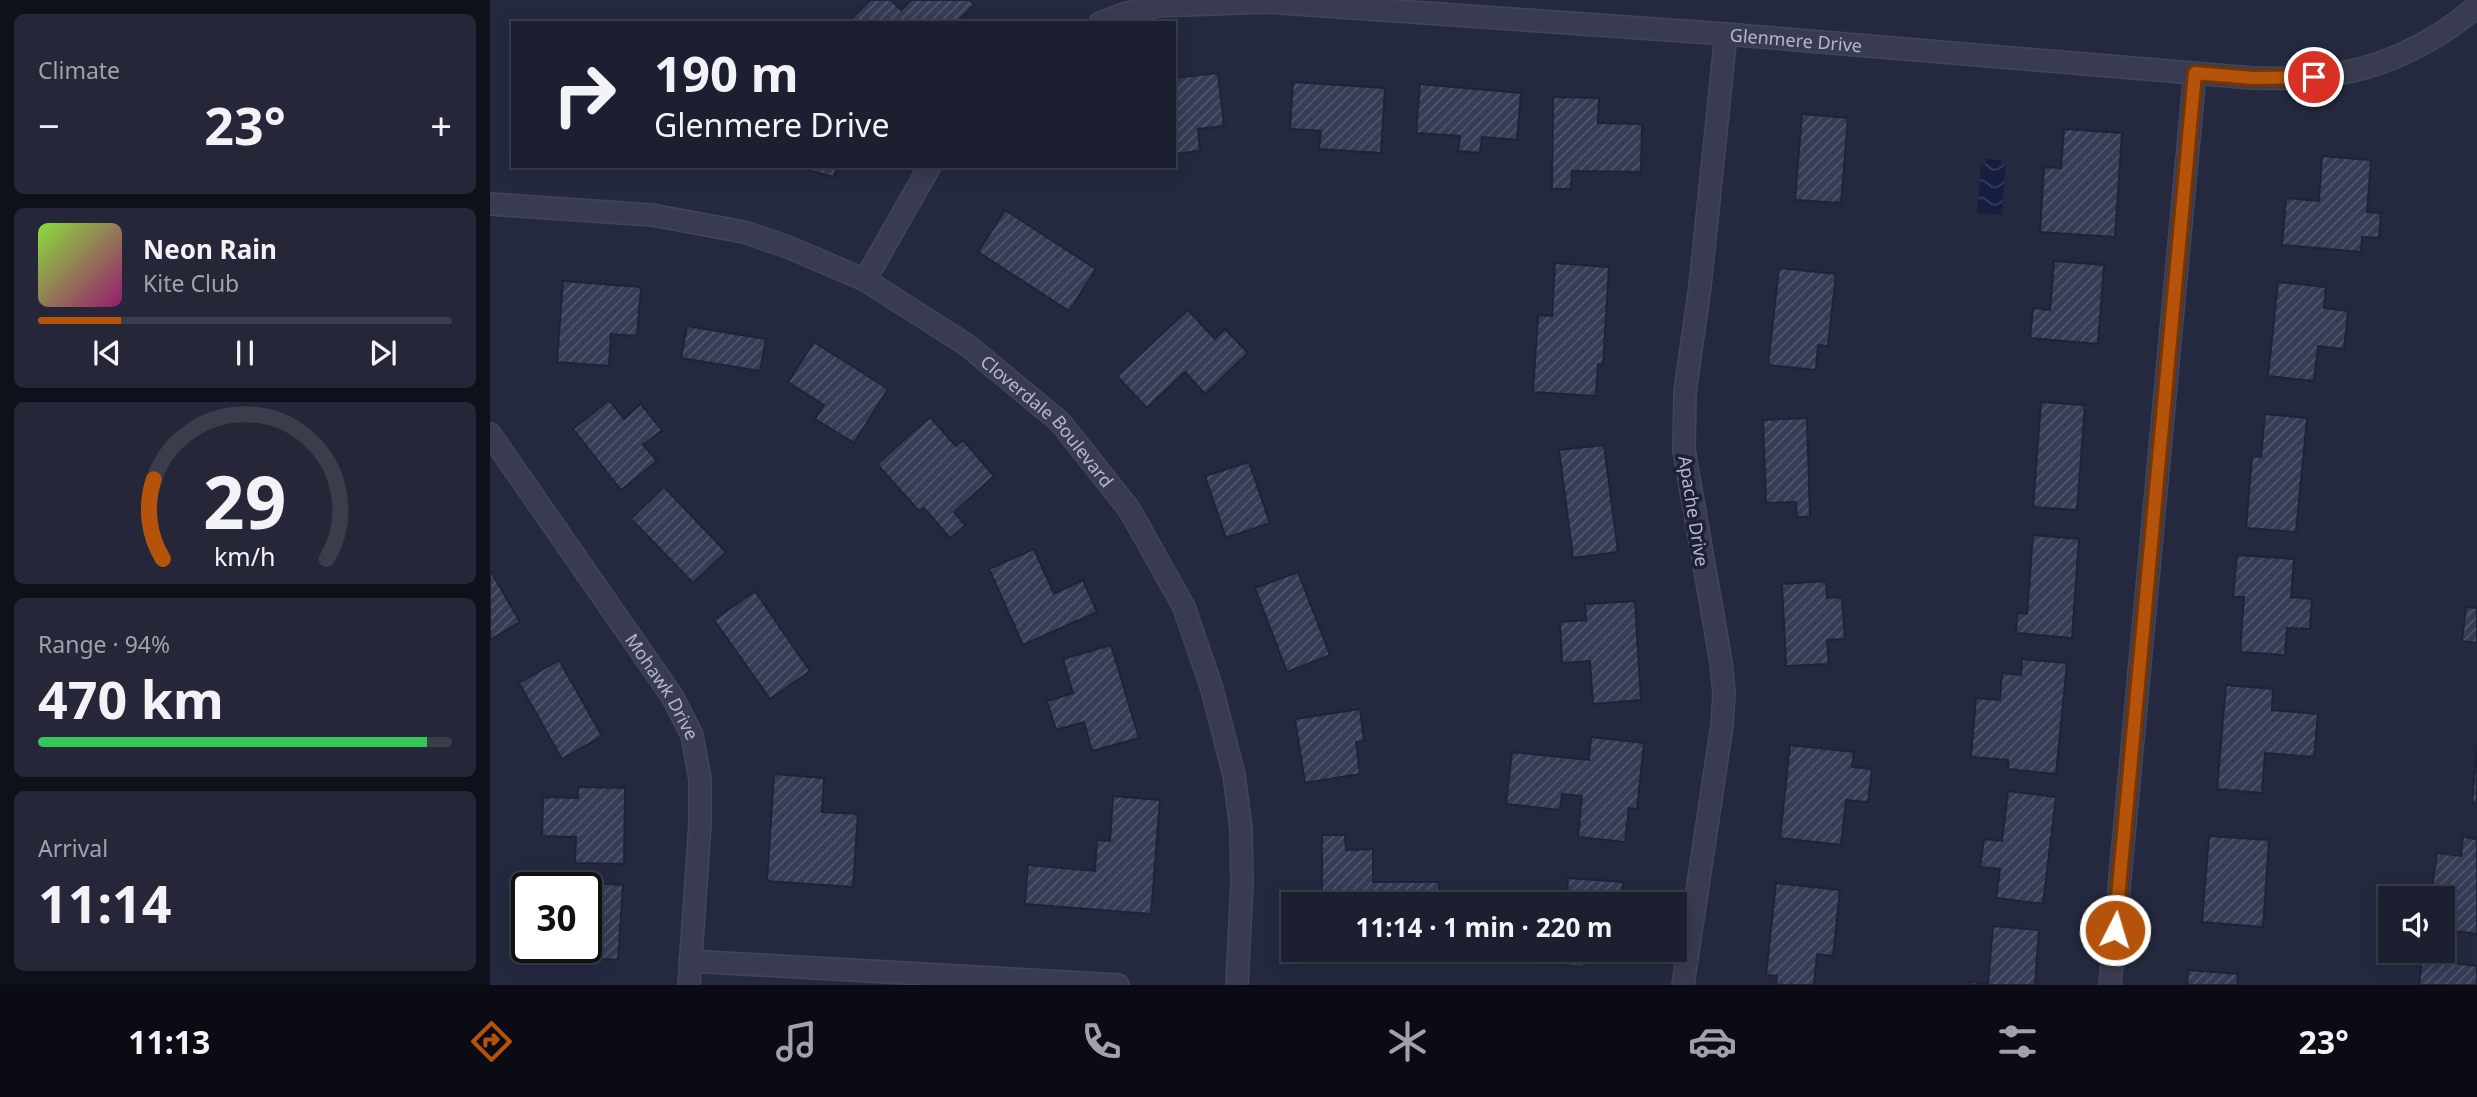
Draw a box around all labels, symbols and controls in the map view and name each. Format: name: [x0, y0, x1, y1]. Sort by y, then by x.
street label: Glenmere Drive: [1729, 22, 1863, 57]
text: 190 m: [654, 40, 799, 106]
pin: [2284, 47, 2344, 107]
icon: right: [539, 49, 630, 140]
text: Climate: [38, 54, 120, 86]
icon: arrive: [2295, 58, 2333, 96]
text: 23°: [204, 89, 286, 160]
text: −: [38, 99, 60, 151]
text: +: [430, 99, 452, 151]
text: Glenmere Drive: [654, 103, 889, 146]
text: Neon Rain: [143, 231, 277, 267]
text: Kite Club: [143, 267, 239, 299]
icon: previous: [88, 334, 126, 372]
icon: pause: [226, 334, 264, 372]
icon: next: [364, 334, 402, 372]
street label: Cloverdale Boulevard: [976, 349, 1119, 492]
text: 29: [203, 451, 287, 550]
street label: Apache Drive: [1673, 454, 1715, 568]
text: km/h: [214, 538, 276, 572]
text: Range · 94%: [38, 628, 170, 660]
street label: Mohawk Drive: [620, 629, 704, 744]
text: 470 km: [38, 663, 224, 734]
text: Arrival: [38, 832, 108, 864]
text: 11:14: [38, 867, 172, 938]
speed limit sign: 30: [511, 872, 602, 963]
map controls: [2378, 886, 2455, 963]
button: sound: [2378, 886, 2455, 963]
position arrow: [2078, 893, 2152, 967]
text: 11:14 · 1 min · 220 m: [1356, 909, 1612, 945]
icon: directions: [467, 1017, 516, 1066]
icon: music: [772, 1017, 821, 1066]
icon: phone: [1077, 1017, 1126, 1066]
icon: climate: [1383, 1017, 1432, 1066]
icon: car: [1688, 1017, 1737, 1066]
icon: filters: [1993, 1017, 2042, 1066]
text: 11:13: [128, 1020, 210, 1063]
text: 23°: [2299, 1020, 2349, 1063]

